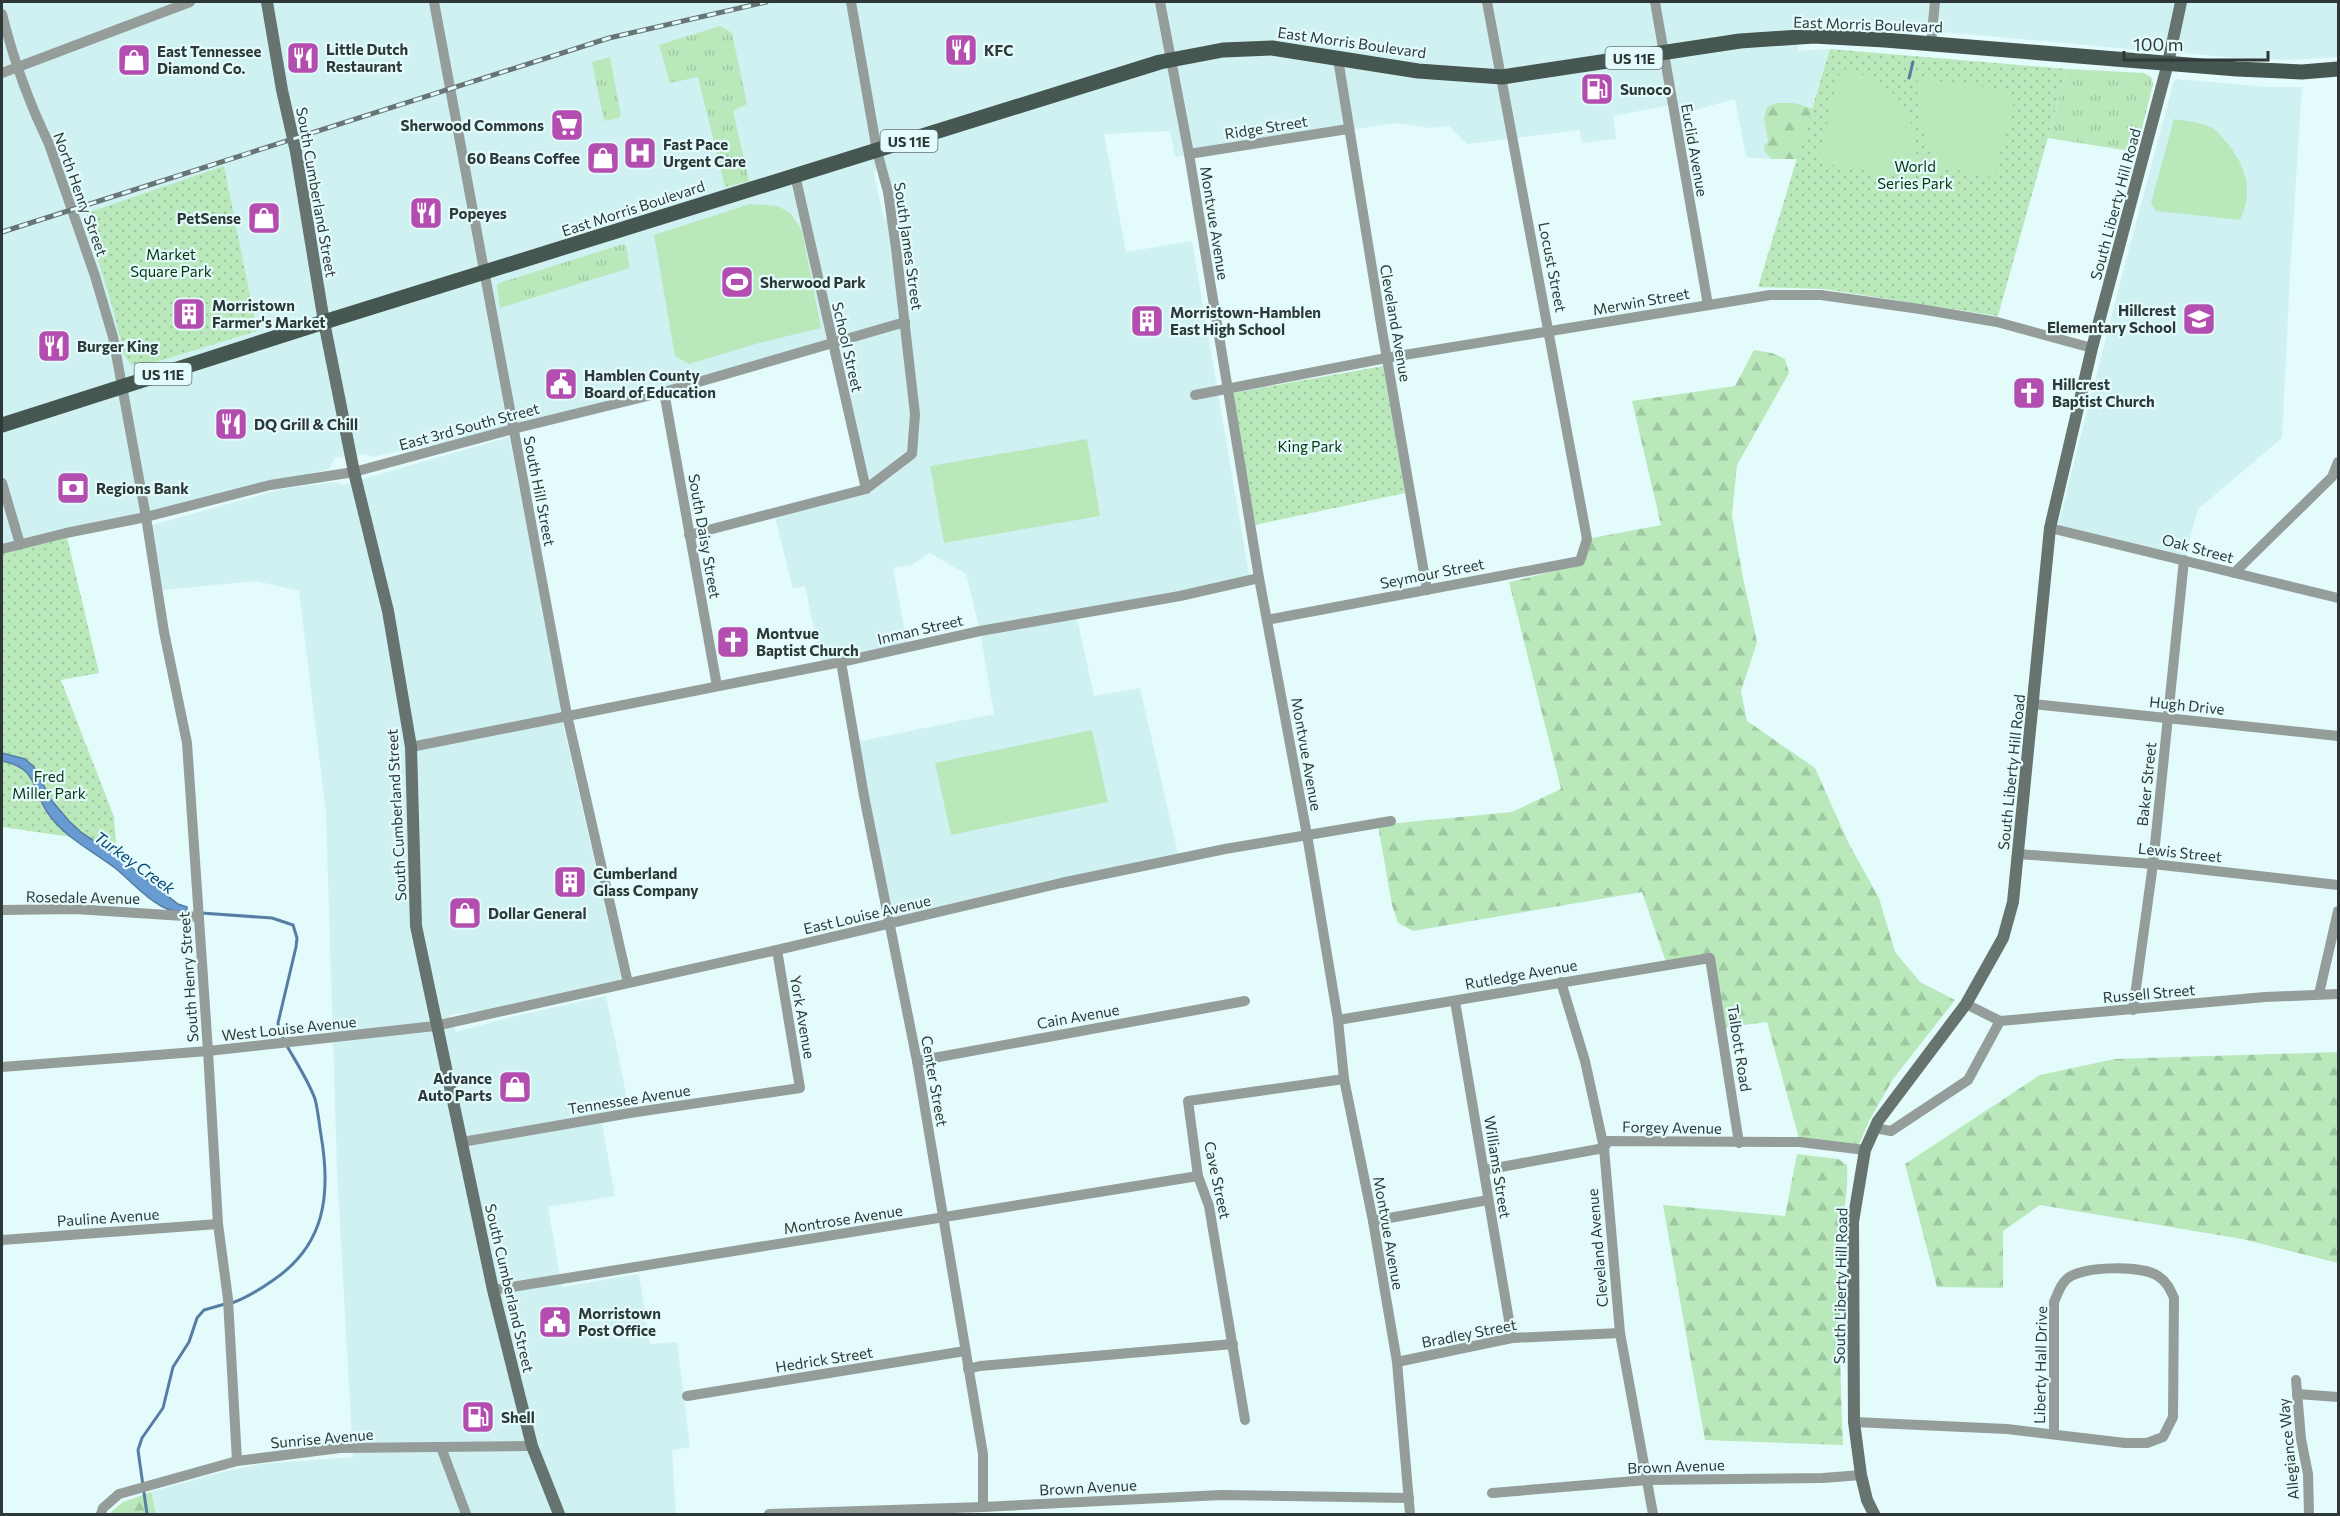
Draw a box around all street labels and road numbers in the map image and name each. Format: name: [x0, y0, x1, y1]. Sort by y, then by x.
street label: East Morris Boulevard: [1793, 12, 1943, 36]
street label: East Morris Boulevard: [1277, 23, 1427, 61]
road number: US 11E: [1606, 47, 1662, 69]
street label: Euclid Avenue: [1678, 102, 1712, 198]
street label: South Cumberland Street: [293, 106, 341, 278]
street label: Ridge Street: [1223, 112, 1309, 142]
street label: South Liberty Hill Road: [2086, 126, 2144, 282]
street label: North Henry Street: [50, 130, 112, 258]
road number: US 11E: [880, 130, 938, 152]
street label: Montvue Avenue: [1197, 165, 1233, 281]
street label: East Morris Boulevard: [559, 176, 707, 240]
street label: South James Street: [891, 181, 927, 311]
street label: Locust Street: [1535, 220, 1571, 314]
street label: Cleveland Avenue: [1377, 263, 1415, 383]
street label: Merwin Street: [1591, 284, 1691, 318]
street label: School Street: [829, 300, 867, 394]
road number: US 11E: [134, 363, 192, 385]
street label: East 3rd South Street: [397, 399, 541, 453]
street label: South Hill Street: [521, 434, 559, 548]
street label: South Daisy Street: [685, 472, 725, 600]
street label: Oak Street: [2160, 530, 2236, 566]
street label: Seymour Street: [1378, 554, 1486, 592]
street label: Inman Street: [875, 610, 965, 648]
street label: Hugh Drive: [2149, 692, 2226, 718]
street label: South Liberty Hill Road: [1994, 693, 2028, 851]
street label: Montvue Avenue: [1288, 696, 1326, 812]
street label: South Cumberland Street: [382, 728, 410, 902]
street label: Baker Street: [2133, 741, 2159, 827]
street label: Lewis Street: [2137, 839, 2223, 865]
street label: Rosedale Avenue: [26, 887, 140, 907]
street label: East Louise Avenue: [802, 891, 932, 937]
street label: South Henry Street: [174, 911, 202, 1043]
street label: Rutledge Avenue: [1463, 955, 1579, 993]
street label: York Avenue: [787, 974, 819, 1060]
street label: Russell Street: [2102, 980, 2196, 1006]
street label: Cain Avenue: [1035, 1000, 1121, 1032]
street label: Talbott Road: [1724, 1003, 1756, 1093]
street label: West Louise Avenue: [221, 1012, 357, 1044]
street label: Center Street: [918, 1034, 952, 1128]
street label: Tennessee Avenue: [566, 1080, 692, 1118]
street label: Williams Street: [1481, 1114, 1515, 1220]
street label: Forgey Avenue: [1622, 1117, 1722, 1137]
street label: Cave Street: [1201, 1140, 1235, 1220]
street label: Montvue Avenue: [1370, 1175, 1408, 1291]
street label: Cleveland Avenue: [1583, 1188, 1611, 1308]
street label: Montrose Avenue: [782, 1201, 904, 1237]
street label: South Cumberland Street: [482, 1202, 538, 1374]
street label: Pauline Avenue: [56, 1204, 160, 1230]
street label: South Liberty Hill Road: [1830, 1208, 1850, 1364]
street label: Liberty Hall Drive: [2030, 1306, 2050, 1424]
street label: Bradley Street: [1420, 1315, 1518, 1351]
street label: Hedrick Street: [774, 1342, 874, 1376]
street label: Allegiance Way: [2274, 1397, 2302, 1501]
street label: Sunrise Avenue: [270, 1425, 374, 1451]
street label: Brown Avenue: [1627, 1455, 1725, 1477]
street label: Brown Avenue: [1039, 1475, 1137, 1499]

